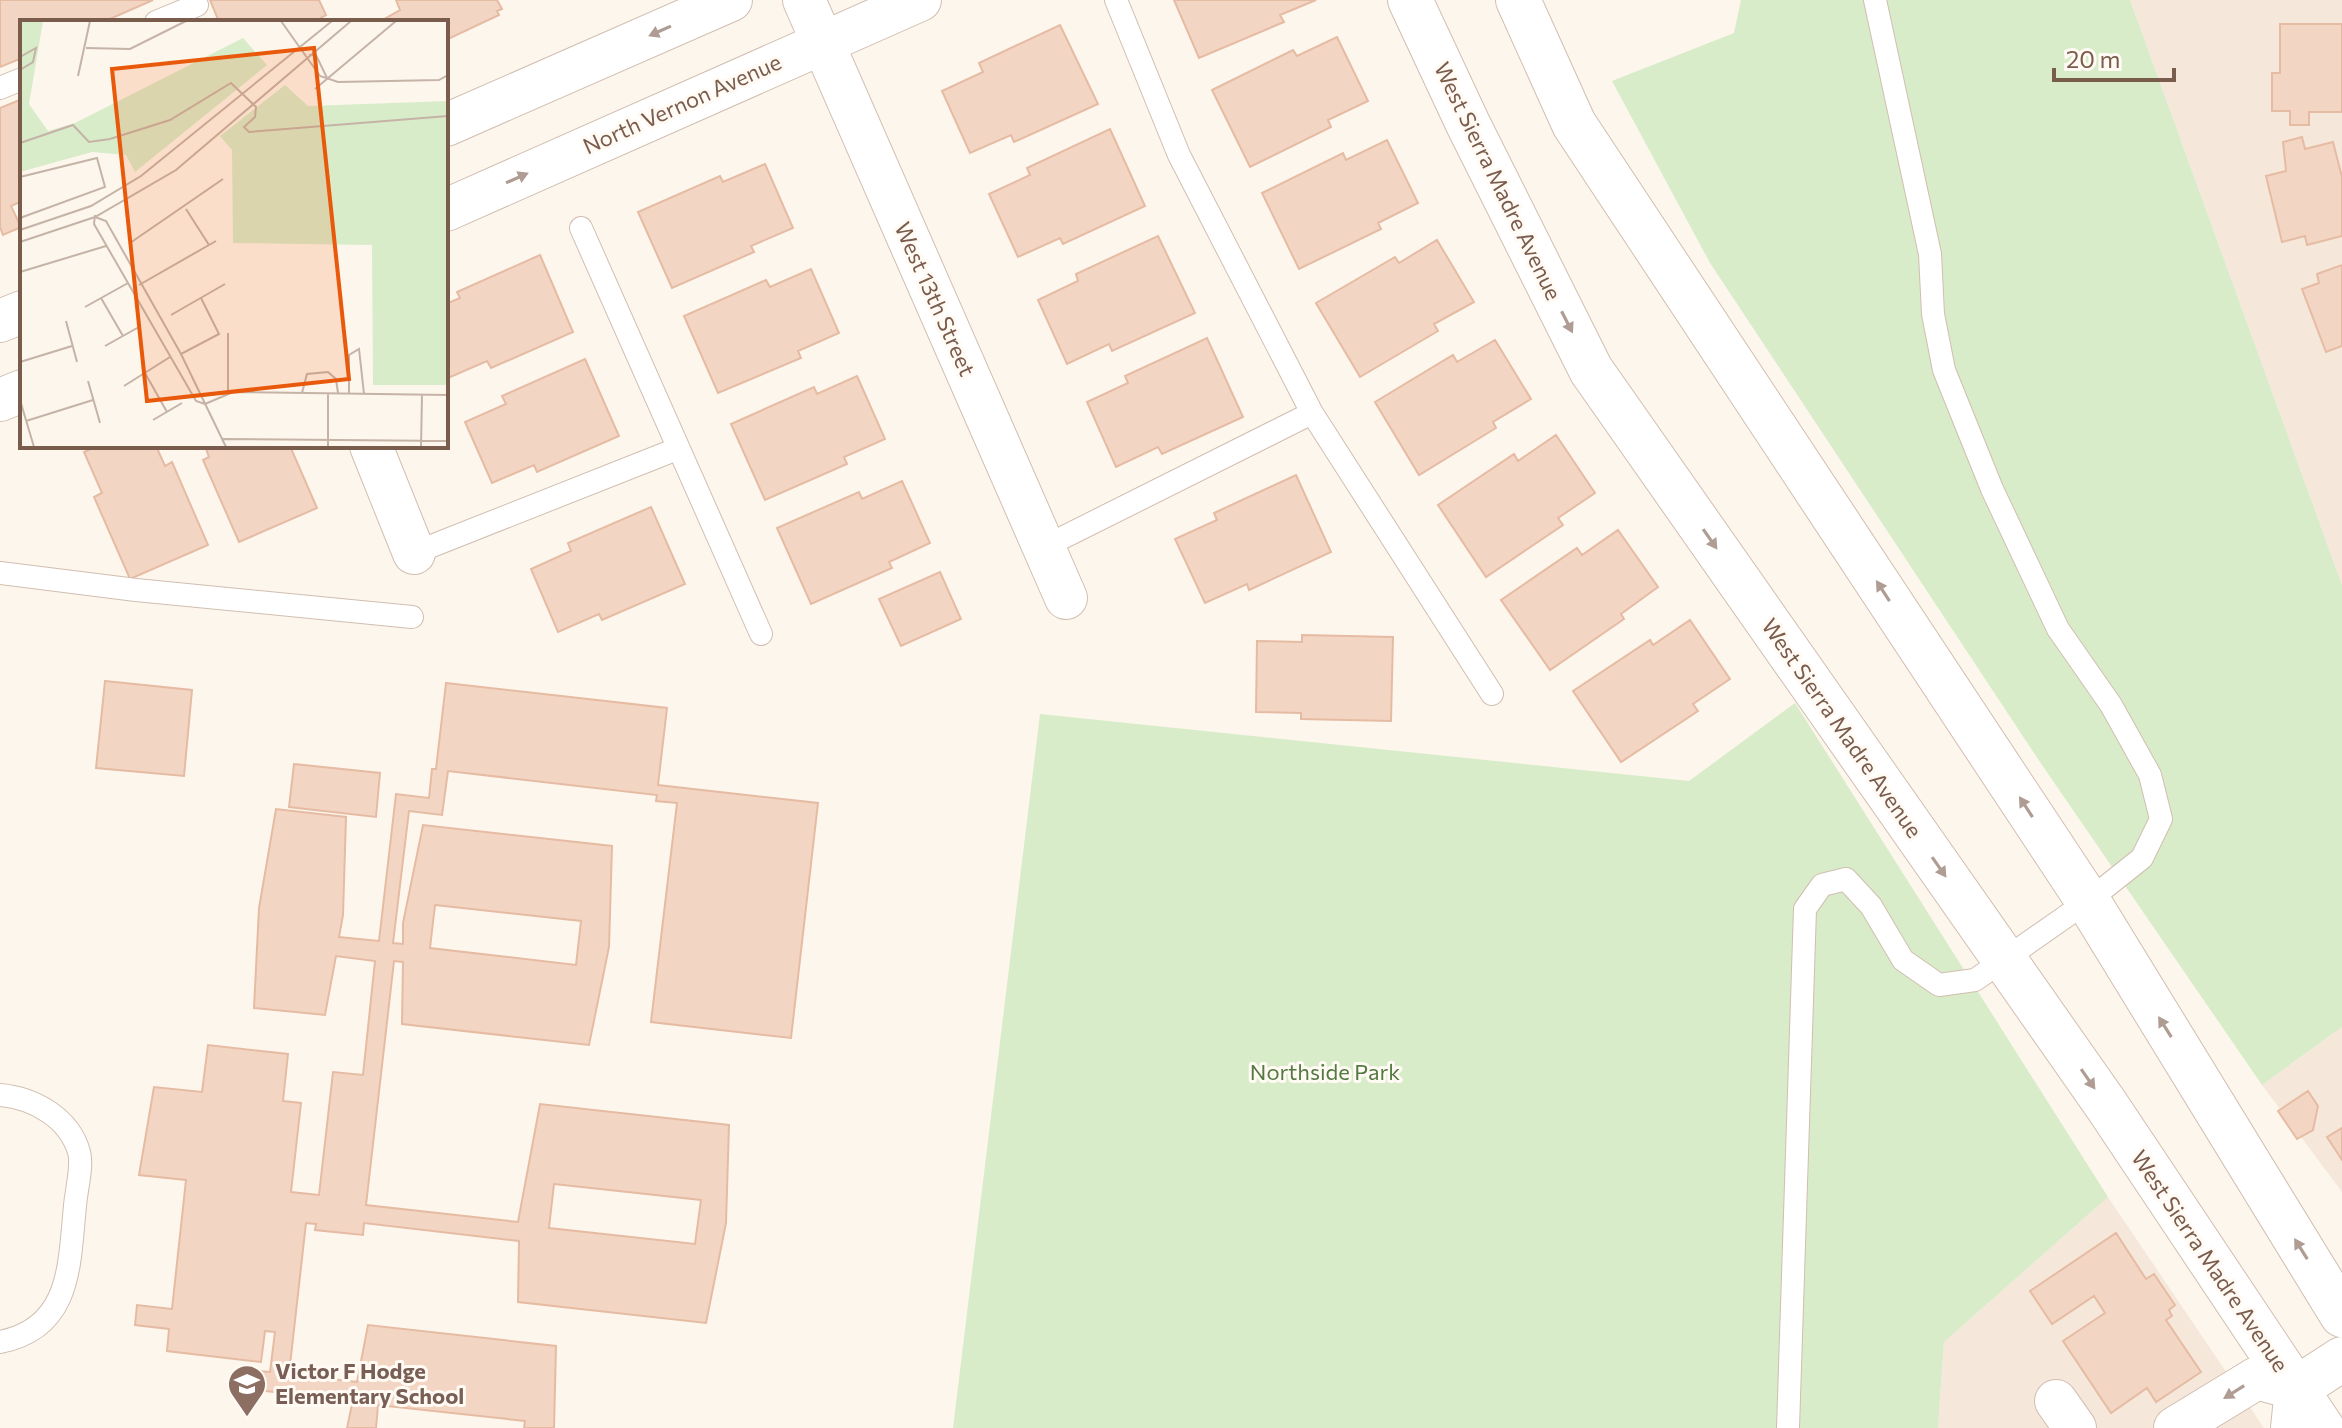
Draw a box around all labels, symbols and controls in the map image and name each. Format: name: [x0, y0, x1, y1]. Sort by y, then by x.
inset map: [20, 20, 448, 448]
one-way arrow: [648, 25, 672, 38]
scale bar: [2054, 32, 2174, 82]
text: 20 m: [2066, 44, 2120, 73]
street label: North Vernon Avenue: [578, 48, 785, 159]
street label: West Sierra Madre Avenue: [1429, 57, 1568, 304]
one-way arrow: [505, 172, 529, 185]
street label: West 13th Street: [889, 218, 981, 380]
one-way arrow: [1560, 310, 1574, 333]
one-way arrow: [1701, 528, 1717, 549]
one-way arrow: [1875, 580, 1890, 601]
street label: West Sierra Madre Avenue: [1756, 613, 1928, 843]
one-way arrow: [2019, 797, 2034, 818]
one-way arrow: [1931, 856, 1946, 877]
one-way arrow: [2159, 1016, 2173, 1038]
park label: Northside Park: [1250, 1058, 1400, 1085]
one-way arrow: [2080, 1069, 2095, 1090]
street label: West Sierra Madre Avenue: [2126, 1145, 2295, 1377]
one-way arrow: [2295, 1238, 2309, 1260]
place label: Victor F Hodge Elementary School: [275, 1357, 464, 1409]
school or university icon: Victor F Hodge Elementary School: [226, 1363, 268, 1418]
one-way arrow: [2223, 1385, 2244, 1400]

